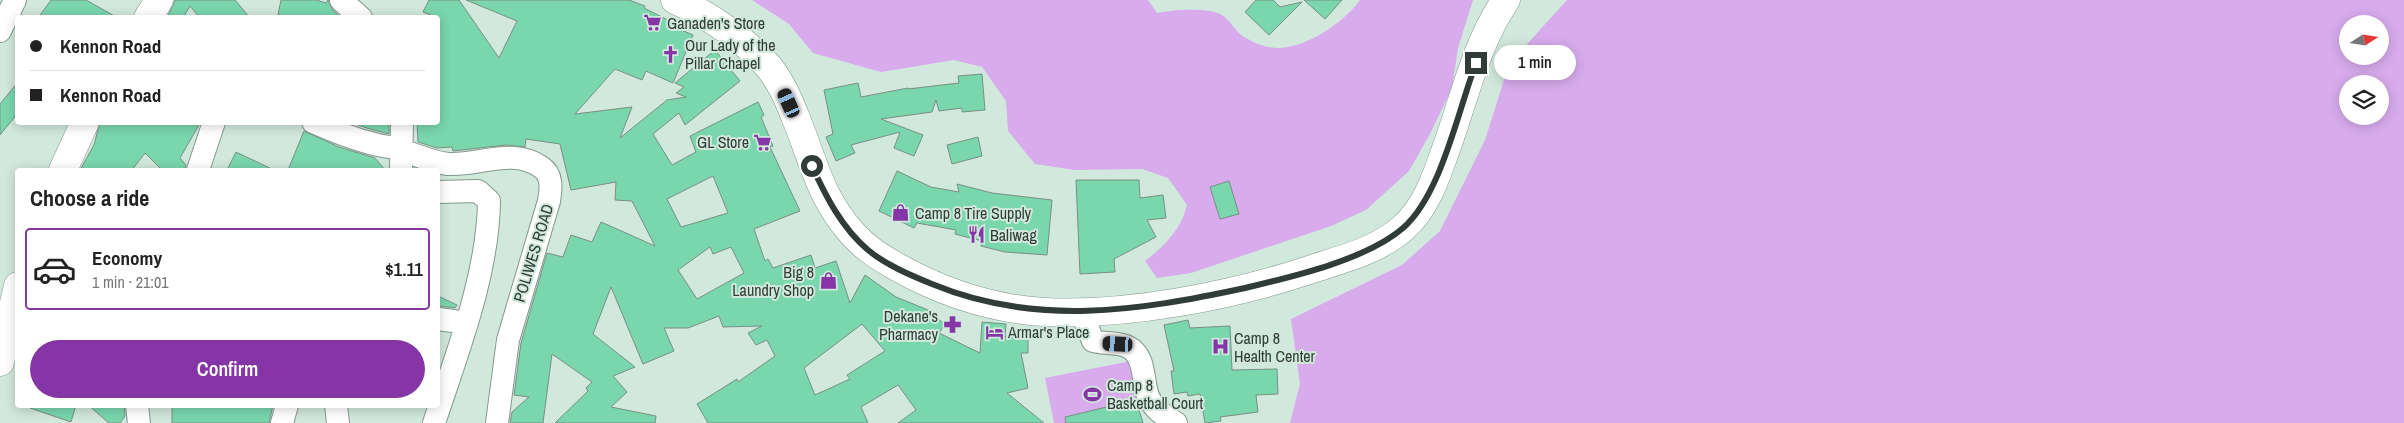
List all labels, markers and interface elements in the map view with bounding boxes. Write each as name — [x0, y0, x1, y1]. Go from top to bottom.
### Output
place label: Ganaden's Store — [667, 12, 765, 34]
supermarket icon: Ganaden's Store — [643, 13, 663, 33]
north arrow — [2339, 15, 2389, 65]
map controls — [2339, 15, 2389, 125]
text: Kennon Road — [60, 33, 161, 59]
place label: Our Lady of the Pillar Chapel — [685, 34, 775, 74]
church icon: Our Lady of the Pillar Chapel — [661, 44, 681, 64]
callout: 1 min — [1494, 46, 1576, 80]
text: 1 min — [1518, 51, 1552, 73]
route end — [1465, 52, 1487, 74]
button: layers — [2339, 75, 2389, 125]
text: Kennon Road — [60, 82, 161, 108]
car — [776, 86, 801, 120]
place label: GL Store — [697, 131, 749, 153]
supermarket icon: GL Store — [753, 132, 773, 152]
route start — [801, 155, 823, 177]
text: Choose a ride — [30, 183, 149, 213]
street label: POLIWES ROAD — [508, 201, 558, 305]
place label: Camp 8 Tire Supply — [915, 202, 1032, 224]
shop icon: Camp 8 Tire Supply — [891, 203, 911, 223]
place label: Baliwag — [990, 224, 1037, 246]
restaurant icon: Baliwag — [966, 225, 986, 245]
text: Economy — [92, 245, 162, 271]
icon: car — [32, 247, 77, 292]
text: $1.11 — [385, 256, 423, 282]
place label: Big 8 Laundry Shop — [732, 261, 814, 301]
text: 1 min · 21:01 — [92, 271, 169, 293]
shop icon: Big 8 Laundry Shop — [818, 271, 838, 291]
place label: Dekane's Pharmacy — [879, 305, 938, 345]
pharmacy icon: Dekane's Pharmacy — [942, 315, 962, 335]
place label: Armar's Place — [1007, 321, 1089, 343]
hotel icon: Armar's Place — [984, 322, 1004, 342]
place label: Camp 8 Health Center — [1234, 327, 1316, 367]
car — [1102, 336, 1133, 352]
hospital icon: Camp 8 Health Center — [1210, 337, 1230, 357]
button: Confirm — [30, 340, 425, 398]
place label: Camp 8 Basketball Court — [1107, 374, 1204, 414]
sports icon: Camp 8 Basketball Court — [1083, 384, 1103, 404]

